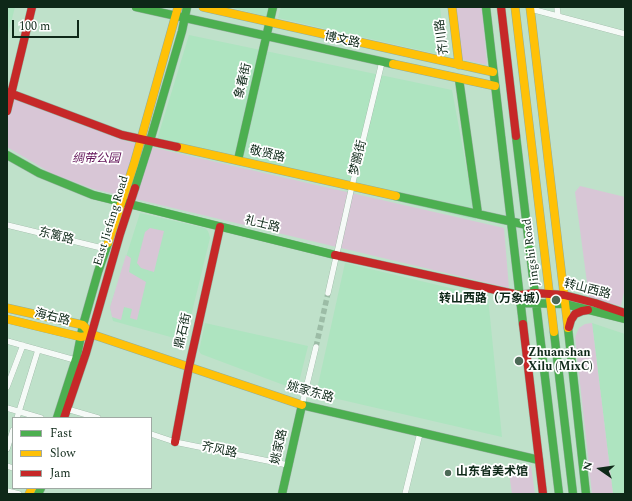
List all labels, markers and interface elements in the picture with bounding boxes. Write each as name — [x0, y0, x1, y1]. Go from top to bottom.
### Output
scale bar — [14, 12, 81, 38]
text: 100 m — [19, 17, 50, 36]
street label: 齐川路 — [434, 18, 452, 56]
street label: 博文路 — [323, 30, 361, 52]
street label: 象春街 — [233, 62, 255, 100]
street label: 梦鹏街 — [348, 139, 370, 177]
street label: 敬贤路 — [248, 144, 286, 166]
park label: 绸带公园 — [72, 153, 120, 167]
street label: East Jiefang Road — [91, 174, 133, 268]
street label: 礼士路 — [243, 214, 281, 236]
street label: Jingshi Road — [521, 218, 543, 286]
street label: 东篱路 — [37, 226, 75, 248]
street label: 转山西路 — [562, 277, 612, 303]
place label: 转山西路（万象城） — [439, 293, 547, 307]
marker: 转山西路（万象城） — [550, 294, 562, 306]
street label: 海右路 — [33, 307, 71, 329]
street label: 鼎石街 — [173, 312, 195, 350]
place label: Zhuanshan Xilu (MixC) — [528, 347, 593, 375]
marker: Zhuanshan Xilu (MixC) — [513, 355, 525, 367]
street label: 姚家东路 — [285, 379, 335, 407]
legend — [12, 417, 152, 489]
text: Fast — [50, 424, 72, 443]
street label: 姚家路 — [269, 428, 291, 466]
street label: 齐风路 — [200, 440, 238, 462]
text: Slow — [50, 444, 75, 463]
north arrow — [580, 449, 620, 489]
text: N — [579, 460, 597, 472]
text: Jam — [50, 464, 71, 483]
place label: 山东省美术馆 — [456, 466, 528, 480]
marker: 山东省美术馆 — [443, 468, 453, 478]

